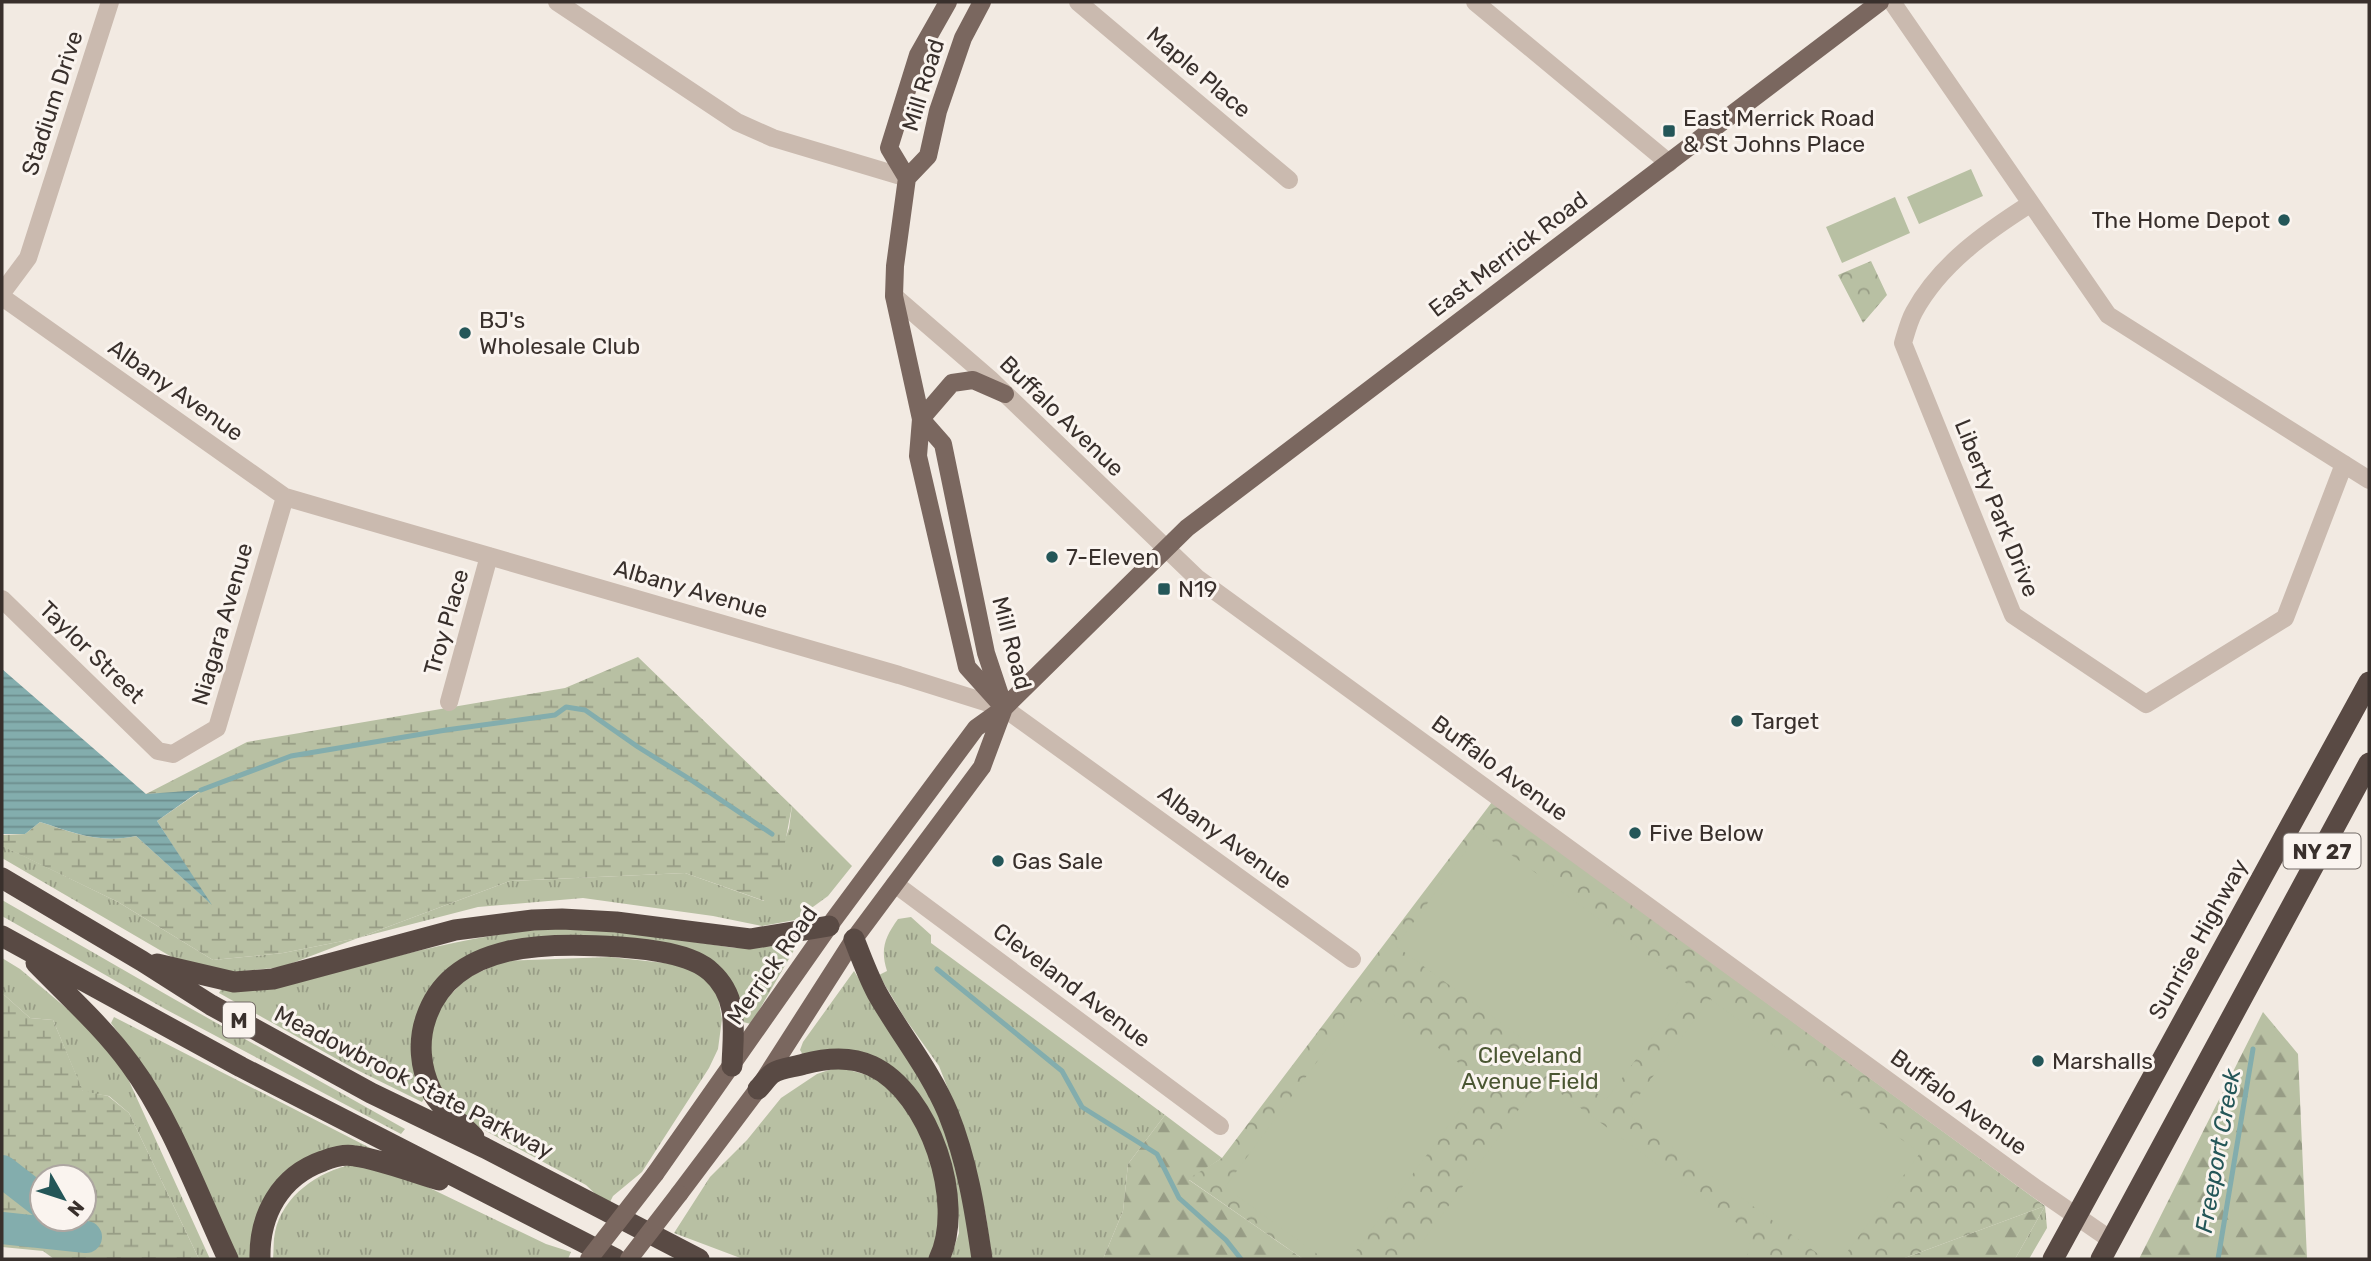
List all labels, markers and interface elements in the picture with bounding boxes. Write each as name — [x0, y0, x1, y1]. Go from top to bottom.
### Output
street label: Maple Place — [1141, 20, 1257, 124]
street label: Stadium Drive — [15, 27, 89, 179]
street label: Mill Road — [896, 35, 950, 135]
place label: East Merrick Road & St Johns Place — [1683, 104, 1875, 158]
marker: East Merrick Road & St Johns Place — [1661, 123, 1677, 139]
street label: East Merrick Road — [1423, 185, 1593, 323]
place label: The Home Depot — [2092, 206, 2270, 234]
marker: The Home Depot — [2276, 212, 2292, 228]
place label: BJ's Wholesale Club — [479, 306, 640, 360]
marker: BJ's Wholesale Club — [457, 325, 473, 341]
street label: Albany Avenue — [103, 333, 249, 447]
street label: Buffalo Avenue — [994, 350, 1130, 482]
street label: Liberty Park Drive — [1949, 415, 2045, 601]
street label: Niagara Avenue — [185, 540, 259, 708]
place label: 7-Eleven — [1066, 543, 1159, 571]
marker: 7-Eleven — [1044, 549, 1060, 565]
street label: Albany Avenue — [611, 554, 771, 624]
street label: Troy Place — [418, 566, 474, 678]
place label: N19 — [1178, 575, 1217, 603]
marker: N19 — [1156, 581, 1172, 597]
street label: Mill Road — [986, 593, 1038, 693]
street label: Taylor Street — [34, 595, 150, 709]
place label: Target — [1751, 707, 1819, 735]
street label: Buffalo Avenue — [1426, 709, 1574, 827]
marker: Target — [1729, 713, 1745, 729]
street label: Albany Avenue — [1153, 779, 1297, 895]
place label: Five Below — [1649, 819, 1764, 847]
marker: Five Below — [1627, 825, 1643, 841]
road number: NY 27 — [2284, 834, 2360, 868]
place label: Gas Sale — [1012, 847, 1103, 875]
marker: Gas Sale — [990, 853, 1006, 869]
street label: Sunrise Highway — [2142, 853, 2254, 1024]
street label: Merrick Road — [721, 900, 823, 1030]
street label: Cleveland Avenue — [988, 917, 1156, 1053]
street label: Meadowbrook State Parkway — [270, 999, 558, 1165]
road number: M — [223, 1002, 255, 1038]
park label: Cleveland Avenue Field — [1461, 1041, 1599, 1095]
street label: Buffalo Avenue — [1885, 1043, 2033, 1161]
place label: Marshalls — [2052, 1047, 2153, 1075]
marker: Marshalls — [2030, 1053, 2046, 1069]
water label: Freeport Creek — [2190, 1066, 2246, 1235]
north arrow — [28, 1163, 98, 1233]
text: N — [63, 1196, 89, 1221]

